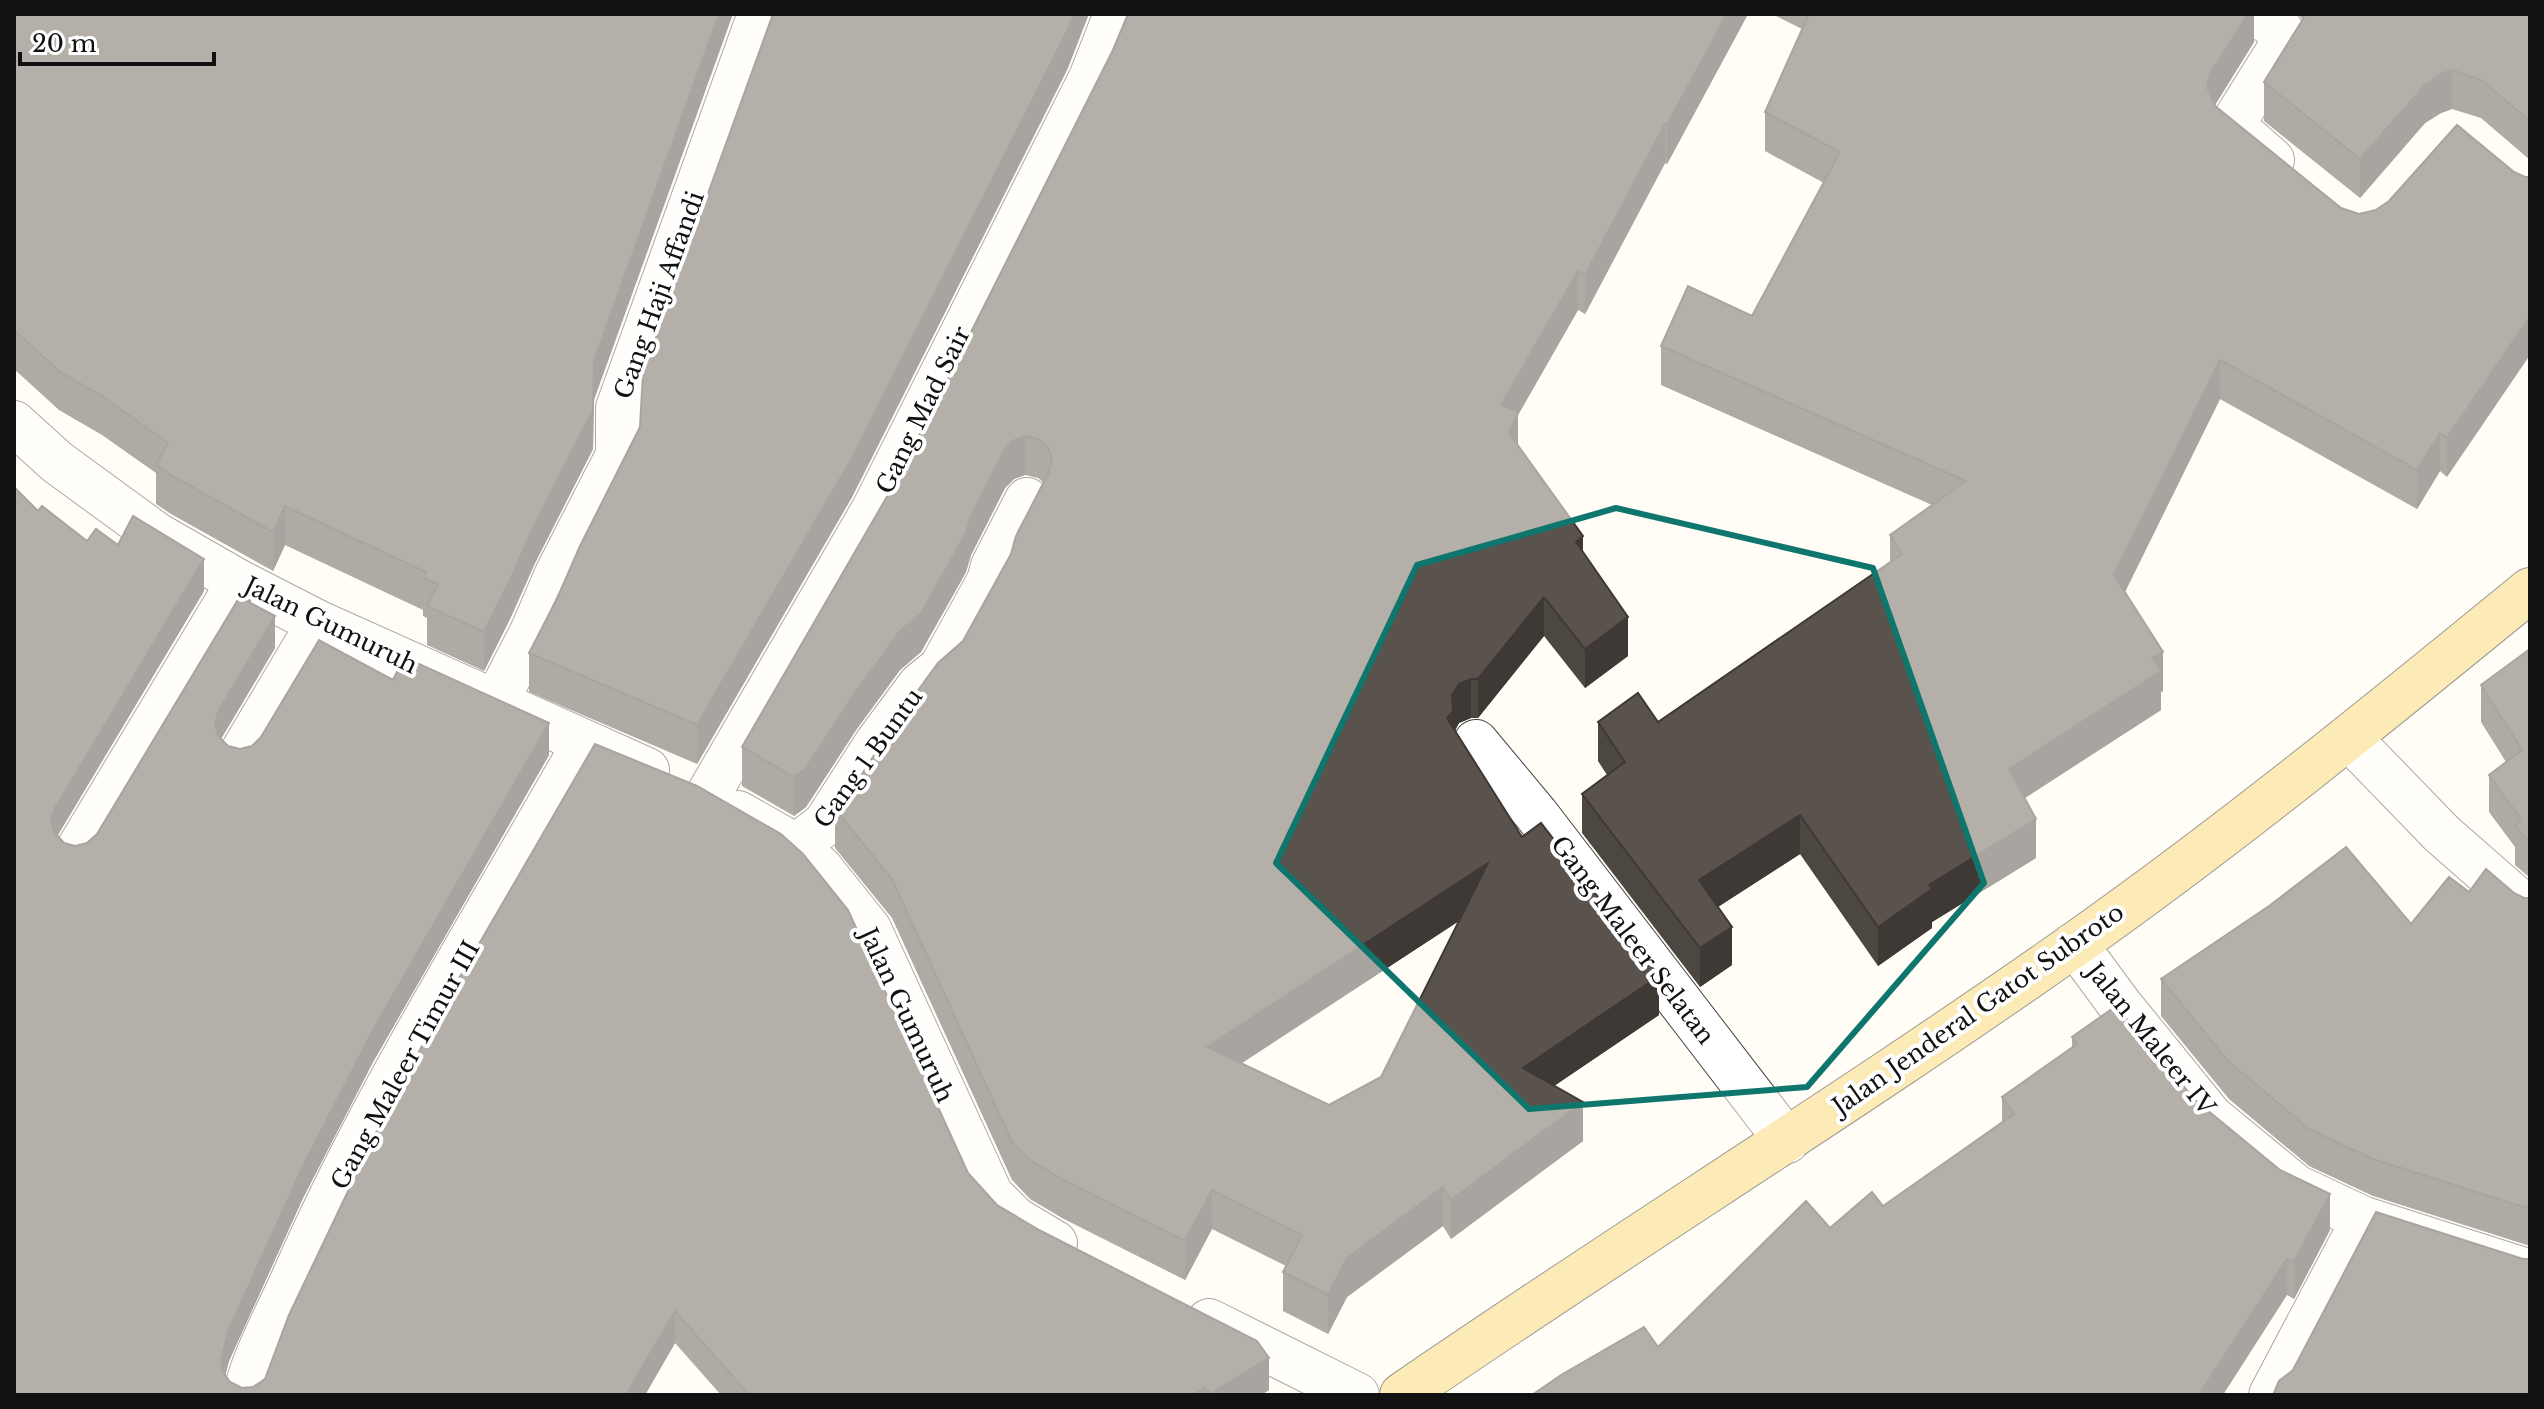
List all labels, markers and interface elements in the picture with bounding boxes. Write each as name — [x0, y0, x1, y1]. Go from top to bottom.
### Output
scale bar — [20, 16, 214, 66]
text: 20 m — [32, 29, 97, 58]
street label: Gang Haji Affandi — [608, 187, 710, 403]
street label: Gang Mad Sair — [870, 321, 976, 498]
street label: Jalan Gumuruh — [237, 569, 422, 680]
street label: Gang 1 Buntu — [808, 683, 928, 833]
street label: Gang Maleer Selatan — [1545, 830, 1721, 1050]
street label: Jalan Jenderal Gatot Subroto — [1824, 897, 2129, 1123]
street label: Jalan Gumuruh — [853, 920, 960, 1107]
street label: Gang Maleer Timur III — [325, 936, 485, 1194]
street label: Jalan Maleer IV — [2079, 955, 2222, 1122]

